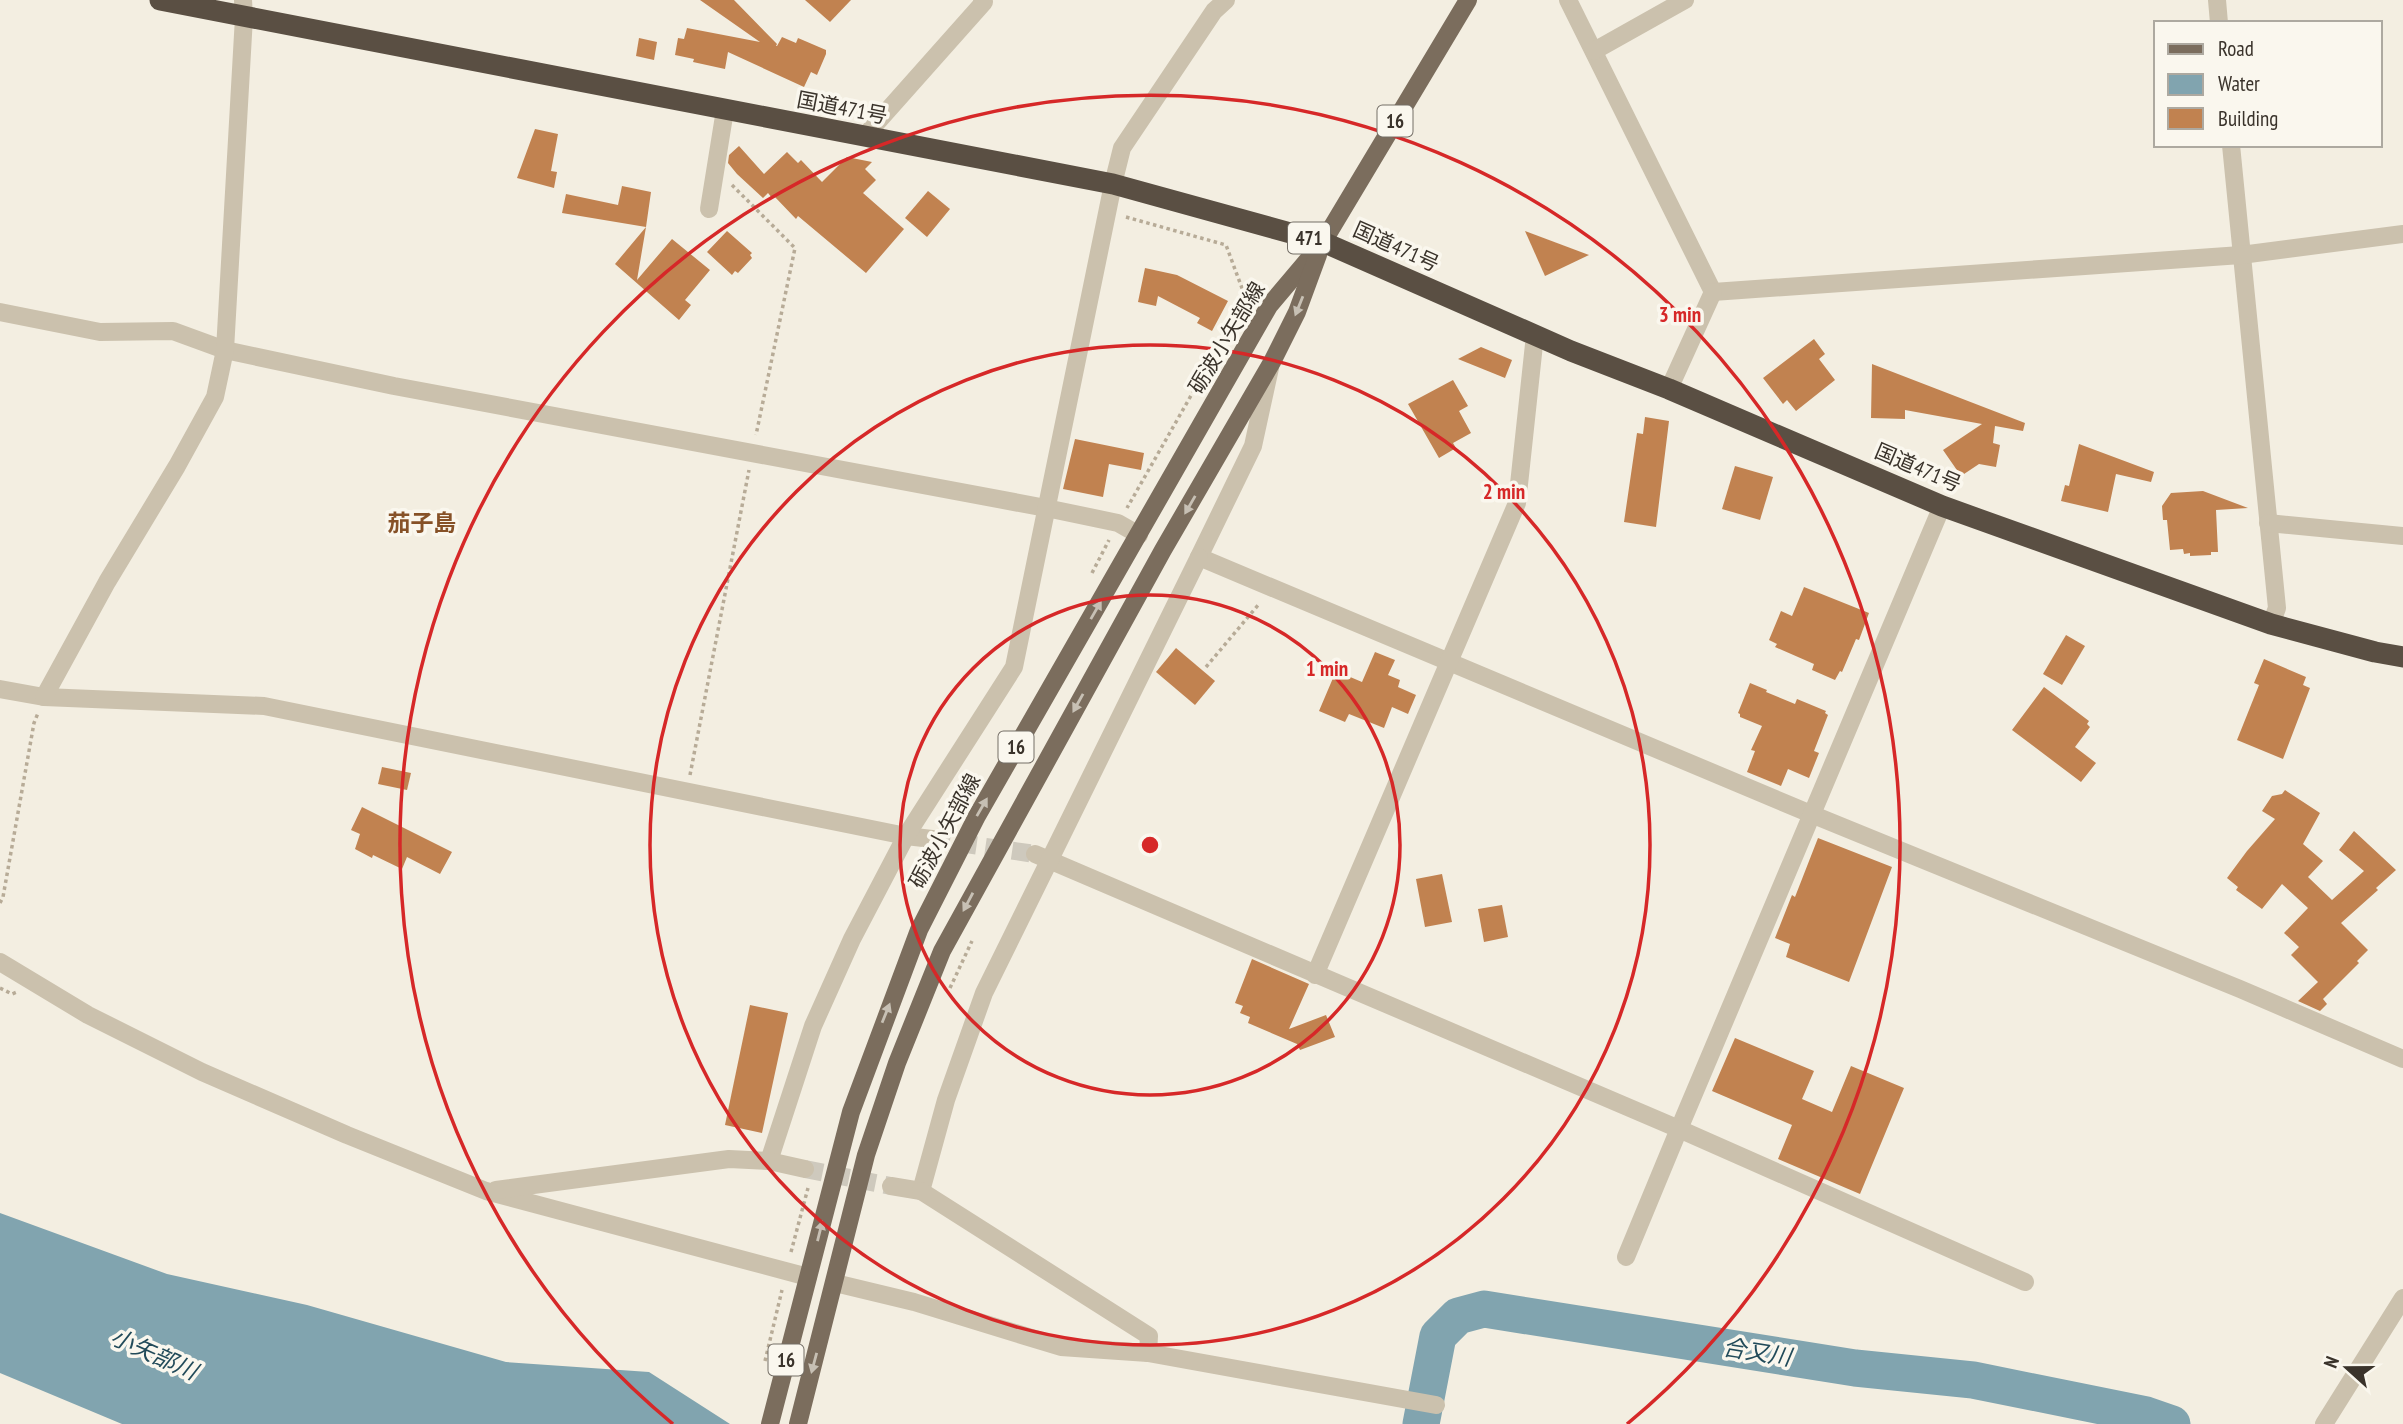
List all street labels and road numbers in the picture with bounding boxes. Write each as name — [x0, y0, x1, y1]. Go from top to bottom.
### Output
street label: 国道471号 — [795, 86, 890, 129]
road number: 16 — [1378, 105, 1412, 136]
street label: 国道471号 — [1349, 216, 1443, 277]
road number: 471 — [1288, 222, 1330, 254]
street label: 砺波小矢部線 — [1183, 277, 1271, 399]
street label: 国道471号 — [1871, 437, 1966, 498]
road number: 16 — [998, 732, 1034, 762]
street label: 砺波小矢部線 — [903, 769, 986, 893]
road number: 16 — [768, 1344, 804, 1376]

